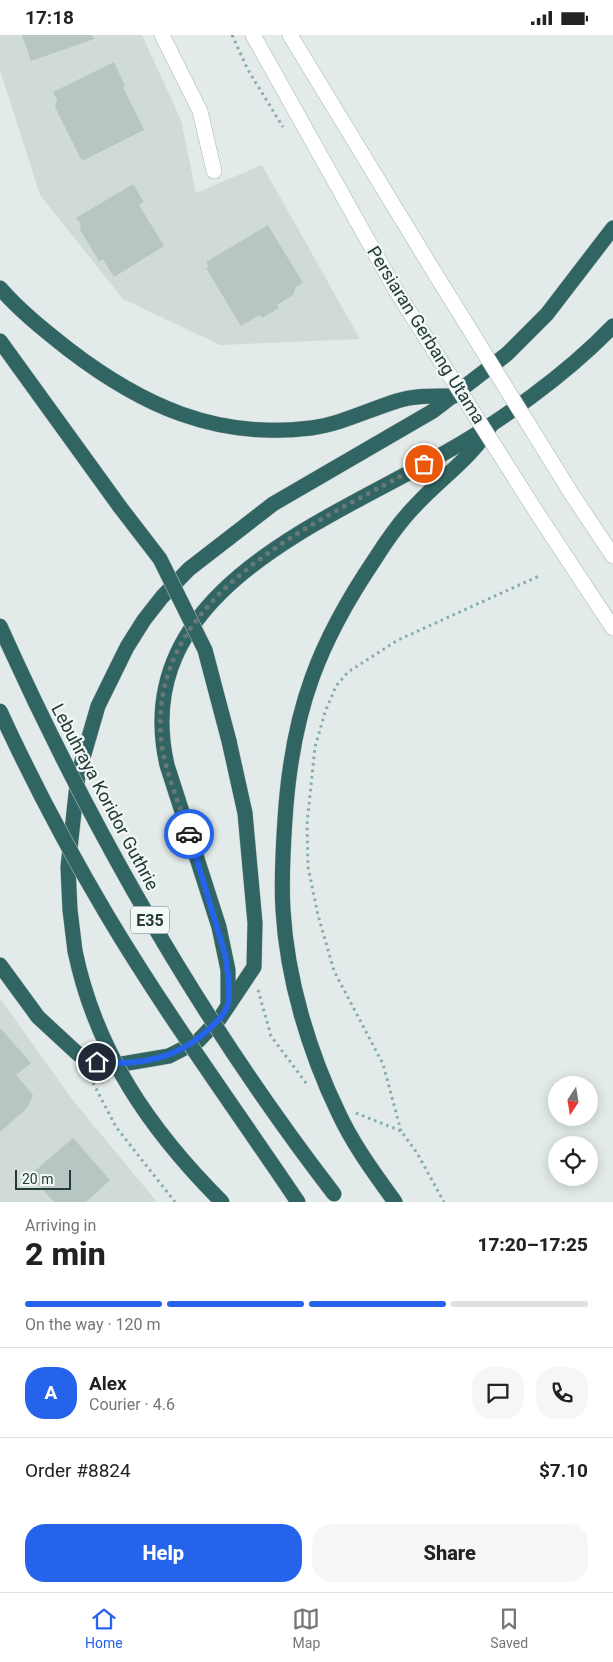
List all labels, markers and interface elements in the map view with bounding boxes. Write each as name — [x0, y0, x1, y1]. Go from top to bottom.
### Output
text: 17:18 — [25, 6, 74, 29]
street label: Persiaran Gerbang Utama — [363, 242, 490, 427]
pin — [403, 443, 445, 485]
icon: bag — [410, 450, 438, 478]
street label: Lebuhraya Koridor Guthrie — [47, 700, 164, 894]
courier — [164, 809, 214, 859]
icon: car — [175, 820, 203, 848]
road number: E35 — [131, 907, 169, 933]
pin — [76, 1041, 118, 1083]
icon: home — [83, 1048, 111, 1076]
north arrow — [548, 1076, 598, 1126]
map controls — [548, 1076, 598, 1186]
button: locate — [548, 1136, 598, 1186]
scale bar — [15, 1167, 71, 1190]
text: 20 m — [22, 1171, 54, 1187]
text: Arriving in — [25, 1216, 96, 1235]
text: 17:20–17:25 — [477, 1233, 588, 1256]
text: 2 min — [25, 1235, 106, 1273]
text: On the way · 120 m — [25, 1315, 161, 1334]
button: chat — [472, 1367, 524, 1419]
button: phone — [536, 1367, 588, 1419]
text: Alex — [89, 1372, 127, 1395]
text: A — [45, 1381, 57, 1404]
text: Courier · 4.6 — [89, 1395, 175, 1414]
text: Order #8824 — [25, 1459, 131, 1482]
text: $7.10 — [539, 1459, 588, 1482]
button: Help — [25, 1524, 302, 1582]
button: Share — [312, 1524, 588, 1582]
tab: Home — [85, 1605, 123, 1651]
tab: Map — [292, 1605, 320, 1651]
tab: Saved — [490, 1605, 528, 1651]

